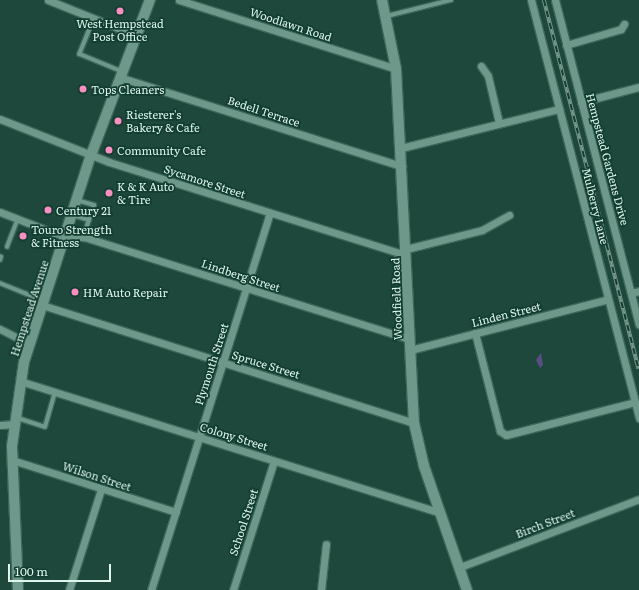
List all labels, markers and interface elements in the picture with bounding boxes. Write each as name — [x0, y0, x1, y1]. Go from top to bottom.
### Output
street label: Woodlawn Road — [248, 5, 334, 43]
marker: West Hempstead Post Office — [115, 6, 125, 16]
place label: West Hempstead Post Office — [76, 17, 164, 43]
place label: Tops Cleaners — [91, 82, 164, 96]
marker: Tops Cleaners — [78, 84, 88, 94]
street label: Hempstead Gardens Drive — [584, 91, 632, 227]
street label: Bedell Terrace — [226, 93, 302, 129]
place label: Riesterer's Bakery & Cafe — [126, 108, 200, 134]
marker: Riesterer's Bakery & Cafe — [113, 116, 123, 126]
place label: Community Cafe — [117, 143, 206, 157]
marker: Community Cafe — [104, 145, 114, 155]
street label: Sycamore Street — [162, 162, 248, 200]
street label: Mulberry Lane — [580, 167, 612, 245]
place label: K & K Auto & Tire — [117, 180, 174, 206]
marker: K & K Auto & Tire — [104, 188, 114, 198]
place label: Century 21 — [56, 203, 111, 217]
marker: Century 21 — [43, 205, 53, 215]
place label: Touro Strength & Fitness — [31, 223, 112, 249]
marker: Touro Strength & Fitness — [18, 231, 28, 241]
street label: Lindberg Street — [200, 256, 282, 294]
street label: Hempstead Avenue — [7, 258, 51, 358]
street label: Woodfield Road — [388, 258, 404, 340]
place label: HM Auto Repair — [83, 285, 168, 299]
marker: HM Auto Repair — [70, 287, 80, 297]
street label: Linden Street — [470, 299, 542, 329]
street label: Plymouth Street — [192, 321, 230, 407]
street label: Spruce Street — [230, 347, 302, 381]
street label: Colony Street — [198, 419, 270, 453]
street label: Wilson Street — [61, 459, 133, 493]
street label: School Street — [226, 487, 260, 557]
street label: Birch Street — [514, 506, 576, 540]
scale bar — [10, 556, 113, 582]
text: 100 m — [15, 562, 48, 580]

